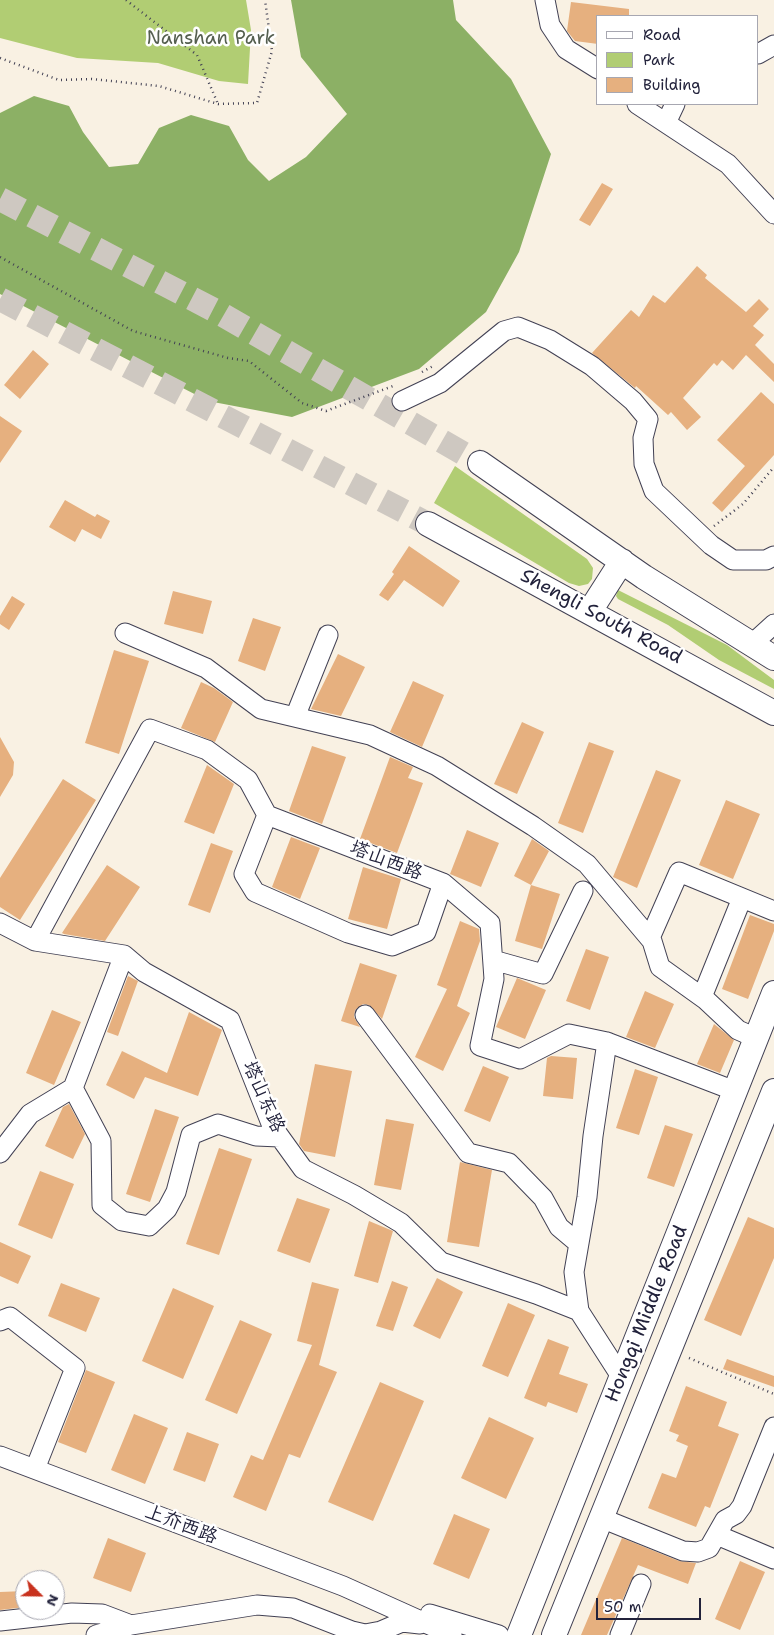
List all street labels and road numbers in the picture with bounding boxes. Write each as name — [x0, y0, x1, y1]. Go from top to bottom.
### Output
street label: Shengli South Road — [516, 565, 686, 669]
street label: 塔山西路 — [346, 837, 426, 885]
street label: 塔山东路 — [237, 1058, 289, 1136]
street label: Hongqi Middle Road — [601, 1222, 693, 1406]
street label: 上夼西路 — [141, 1501, 221, 1549]

